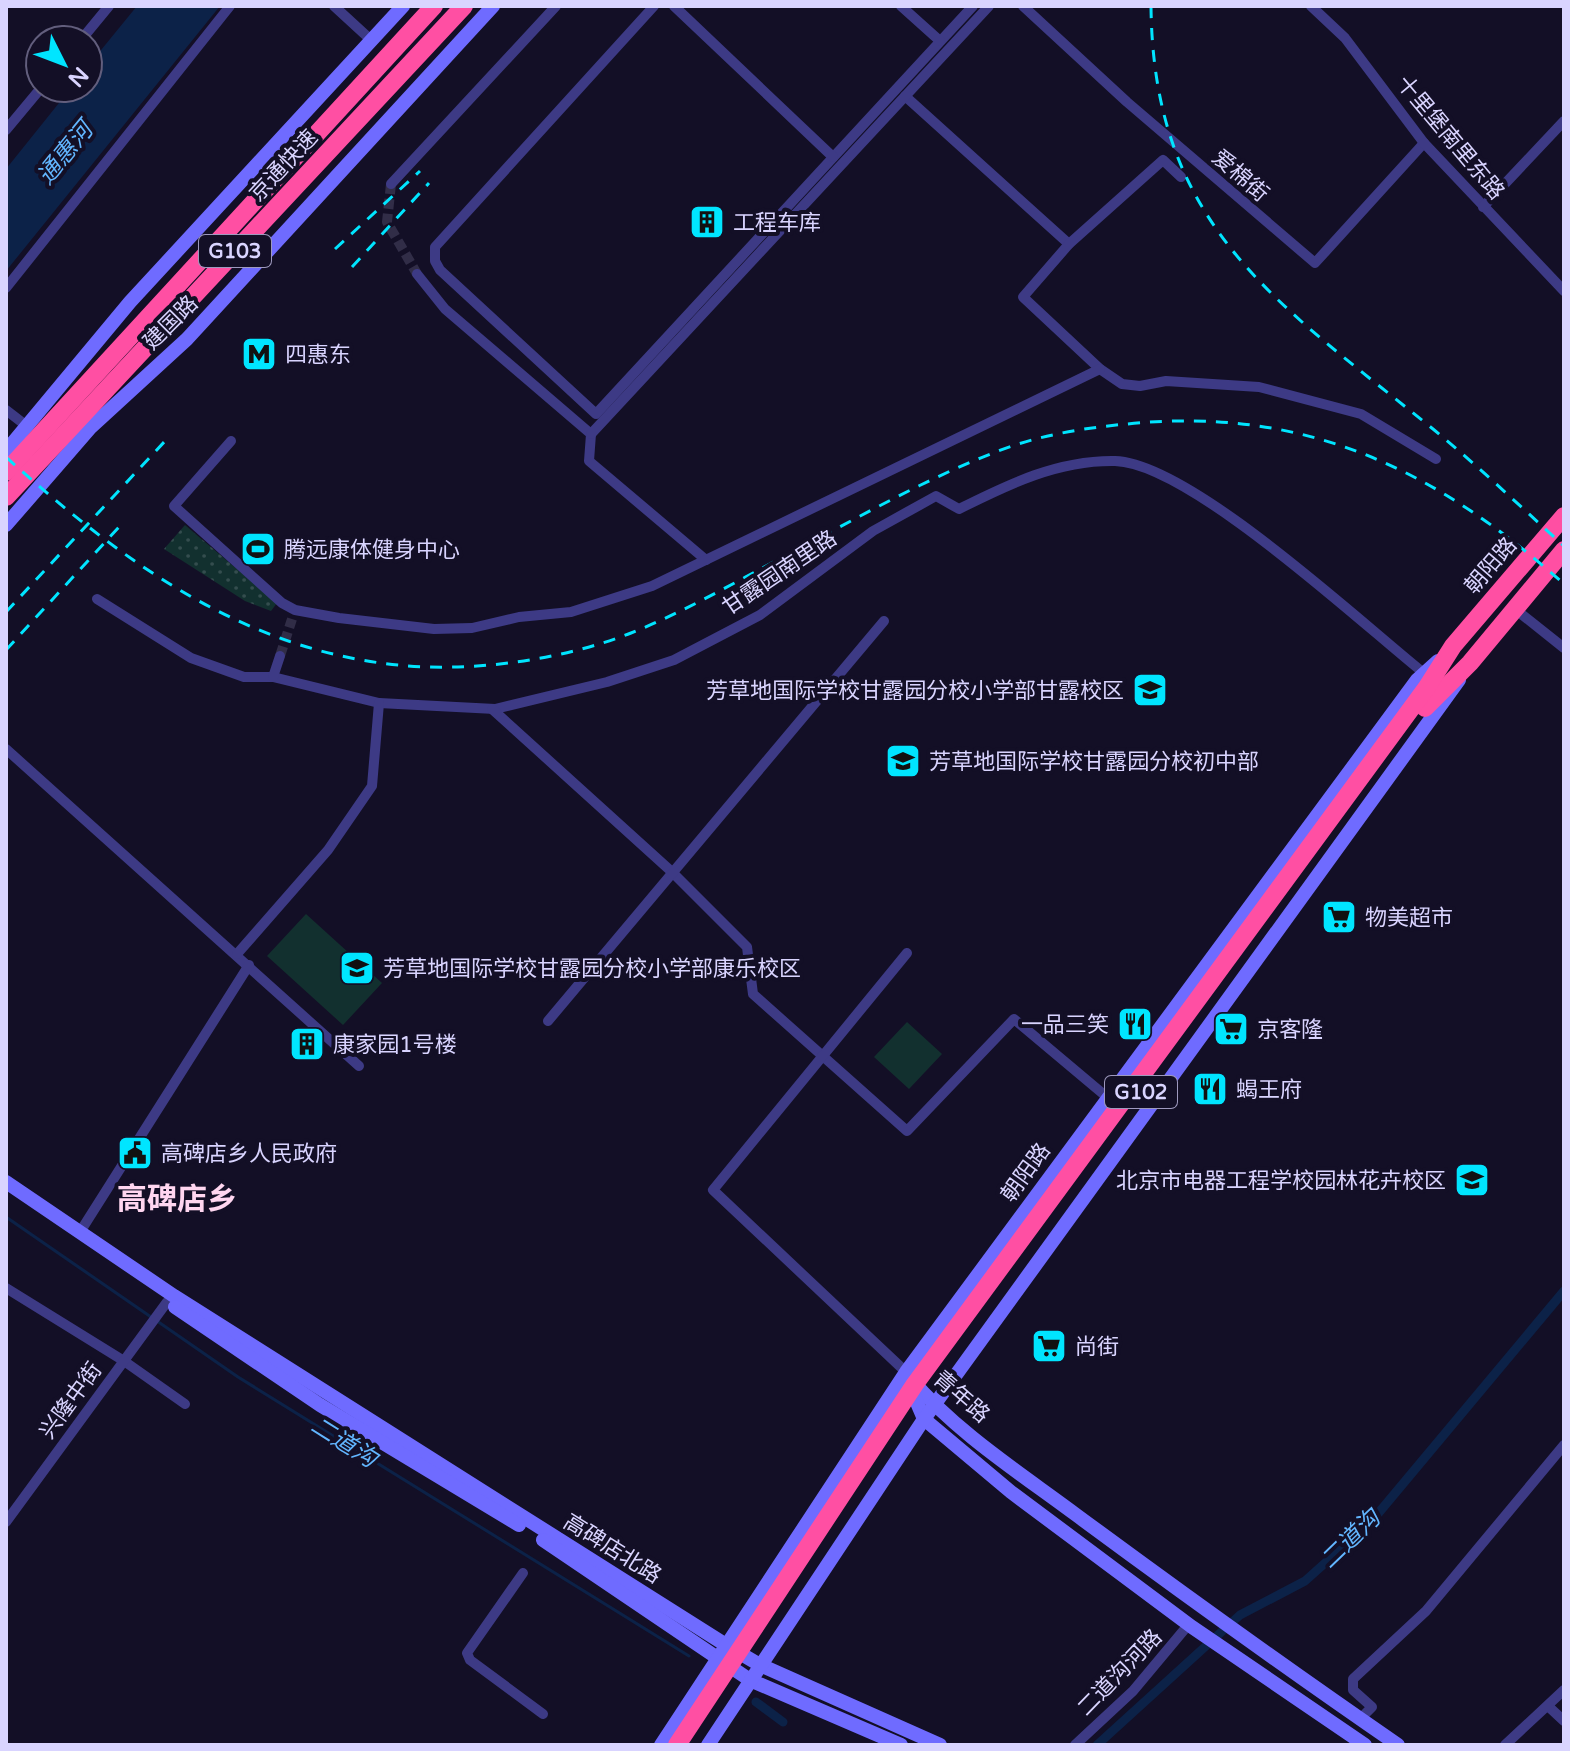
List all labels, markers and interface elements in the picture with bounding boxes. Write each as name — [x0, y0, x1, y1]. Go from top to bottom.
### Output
north arrow — [24, 24, 104, 104]
text: N — [63, 61, 94, 92]
street label: 十里堡南里东路 — [1391, 70, 1510, 205]
water label: 通惠河 — [31, 113, 102, 190]
street label: 京通快速 — [244, 125, 323, 207]
street label: 爱棉街 — [1207, 144, 1274, 207]
building icon: 工程车库 — [688, 203, 726, 241]
place label: 工程车库 — [733, 210, 821, 236]
road number: G103 — [199, 235, 271, 267]
street label: 建国路 — [138, 290, 203, 355]
metro station icon: 四惠东 — [240, 335, 278, 373]
place label: 四惠东 — [285, 342, 351, 368]
street label: 甘露园南里路 — [718, 525, 842, 621]
sports icon: 腾远康体健身中心 — [239, 530, 277, 568]
street label: 朝阳路 — [1459, 532, 1522, 599]
place label: 腾远康体健身中心 — [284, 537, 460, 563]
school or university icon: 芳草地国际学校甘露园分校小学部甘露校区 — [1131, 671, 1169, 709]
place label: 芳草地国际学校甘露园分校小学部甘露校区 — [706, 678, 1124, 704]
school or university icon: 芳草地国际学校甘露园分校初中部 — [884, 742, 922, 780]
place label: 芳草地国际学校甘露园分校初中部 — [929, 749, 1259, 775]
supermarket icon: 物美超市 — [1320, 898, 1358, 936]
place label: 物美超市 — [1365, 905, 1453, 931]
school or university icon: 芳草地国际学校甘露园分校小学部康乐校区 — [338, 949, 376, 987]
place label: 芳草地国际学校甘露园分校小学部康乐校区 — [383, 956, 801, 982]
restaurant icon: 一品三笑 — [1116, 1005, 1154, 1043]
supermarket icon: 京客隆 — [1212, 1010, 1250, 1048]
place label: 一品三笑 — [1021, 1012, 1109, 1038]
place label: 京客隆 — [1257, 1017, 1323, 1043]
building icon: 康家园1号楼 — [288, 1025, 326, 1063]
place label: 康家园1号楼 — [333, 1032, 457, 1058]
restaurant icon: 蝎王府 — [1191, 1070, 1229, 1108]
road number: G102 — [1105, 1076, 1177, 1108]
place label: 蝎王府 — [1236, 1077, 1302, 1103]
public building icon: 高碑店乡人民政府 — [116, 1134, 154, 1172]
street label: 朝阳路 — [996, 1138, 1056, 1207]
place label: 高碑店乡人民政府 — [161, 1141, 337, 1167]
school or university icon: 北京市电器工程学校园林花卉校区 — [1453, 1161, 1491, 1199]
place label: 北京市电器工程学校园林花卉校区 — [1116, 1168, 1446, 1194]
district label: 高碑店乡 — [117, 1181, 237, 1218]
supermarket icon: 尚街 — [1030, 1327, 1068, 1365]
place label: 尚街 — [1075, 1334, 1119, 1360]
street label: 兴隆中街 — [34, 1357, 107, 1444]
street label: 青年路 — [928, 1365, 995, 1428]
water label: 二道沟 — [306, 1411, 384, 1475]
water label: 二道沟 — [1314, 1502, 1388, 1575]
street label: 高碑店北路 — [559, 1509, 666, 1589]
street label: 二道沟河路 — [1072, 1624, 1167, 1721]

